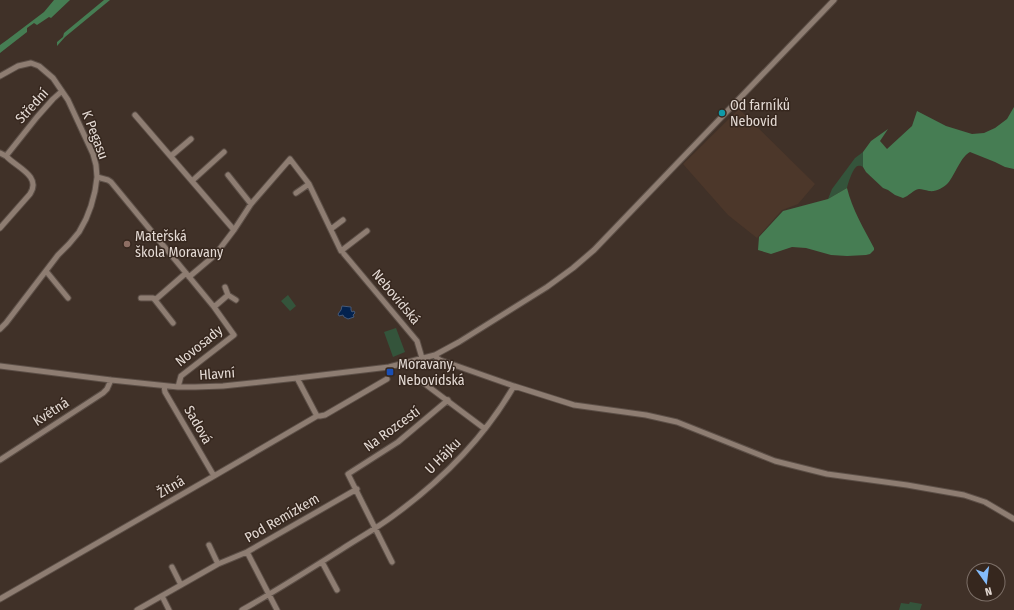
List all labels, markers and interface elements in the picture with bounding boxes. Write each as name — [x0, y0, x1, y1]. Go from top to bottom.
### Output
street label: Střední — [12, 85, 52, 127]
place label: Od farníků Nebovid — [730, 97, 790, 130]
street label: K Pegasu — [78, 108, 112, 162]
marker: Od farníků Nebovid — [717, 108, 727, 118]
place label: Mateřská škola Moravany — [135, 228, 224, 261]
marker: Mateřská škola Moravany — [122, 239, 132, 249]
street label: Nebovidská — [368, 266, 424, 328]
street label: Novosady — [172, 321, 227, 370]
place label: Moravany, Nebovidská — [398, 356, 465, 389]
street label: Hlavní — [198, 364, 236, 384]
marker: Moravany, Nebovidská — [385, 367, 395, 377]
street label: Květná — [30, 394, 72, 430]
street label: Sadová — [180, 403, 216, 447]
street label: Na Rozcestí — [361, 403, 424, 455]
street label: U Hájku — [421, 434, 465, 478]
street label: Žitná — [154, 471, 188, 502]
street label: Pod Remízkem — [242, 490, 322, 546]
north arrow — [966, 562, 1006, 602]
text: N — [984, 584, 993, 598]

